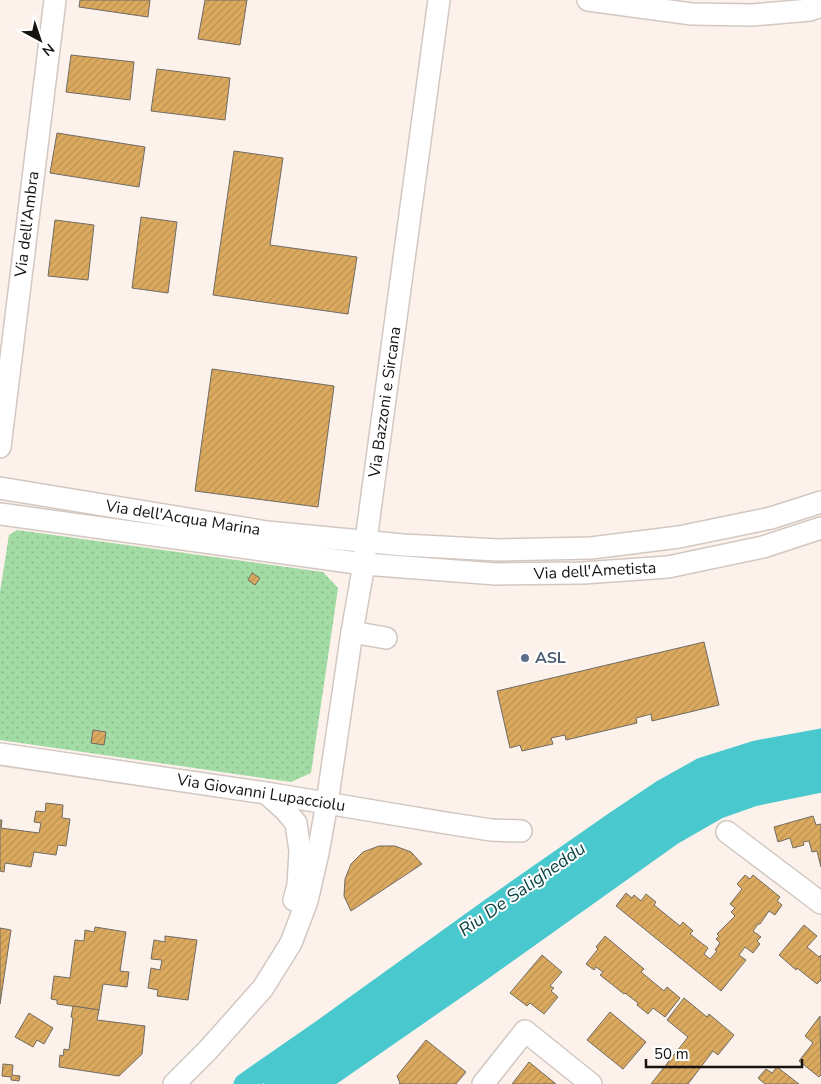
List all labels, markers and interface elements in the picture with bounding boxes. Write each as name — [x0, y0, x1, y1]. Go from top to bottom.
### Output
north arrow — [15, 15, 65, 65]
text: N — [38, 39, 58, 60]
street label: Via dell'Ambra — [9, 170, 44, 279]
street label: Via Bazzoni e Sircana — [363, 325, 406, 480]
street label: Via dell'Acqua Marina — [103, 495, 262, 541]
street label: Via dell'Ametista — [532, 557, 657, 585]
place label: ASL — [535, 647, 566, 669]
marker: ASL — [519, 652, 531, 664]
street label: Via Giovanni Lupacciolu — [174, 769, 347, 817]
water label: Riu De Saligheddu — [454, 836, 590, 942]
scale bar — [646, 1036, 802, 1068]
text: 50 m — [654, 1044, 689, 1064]

